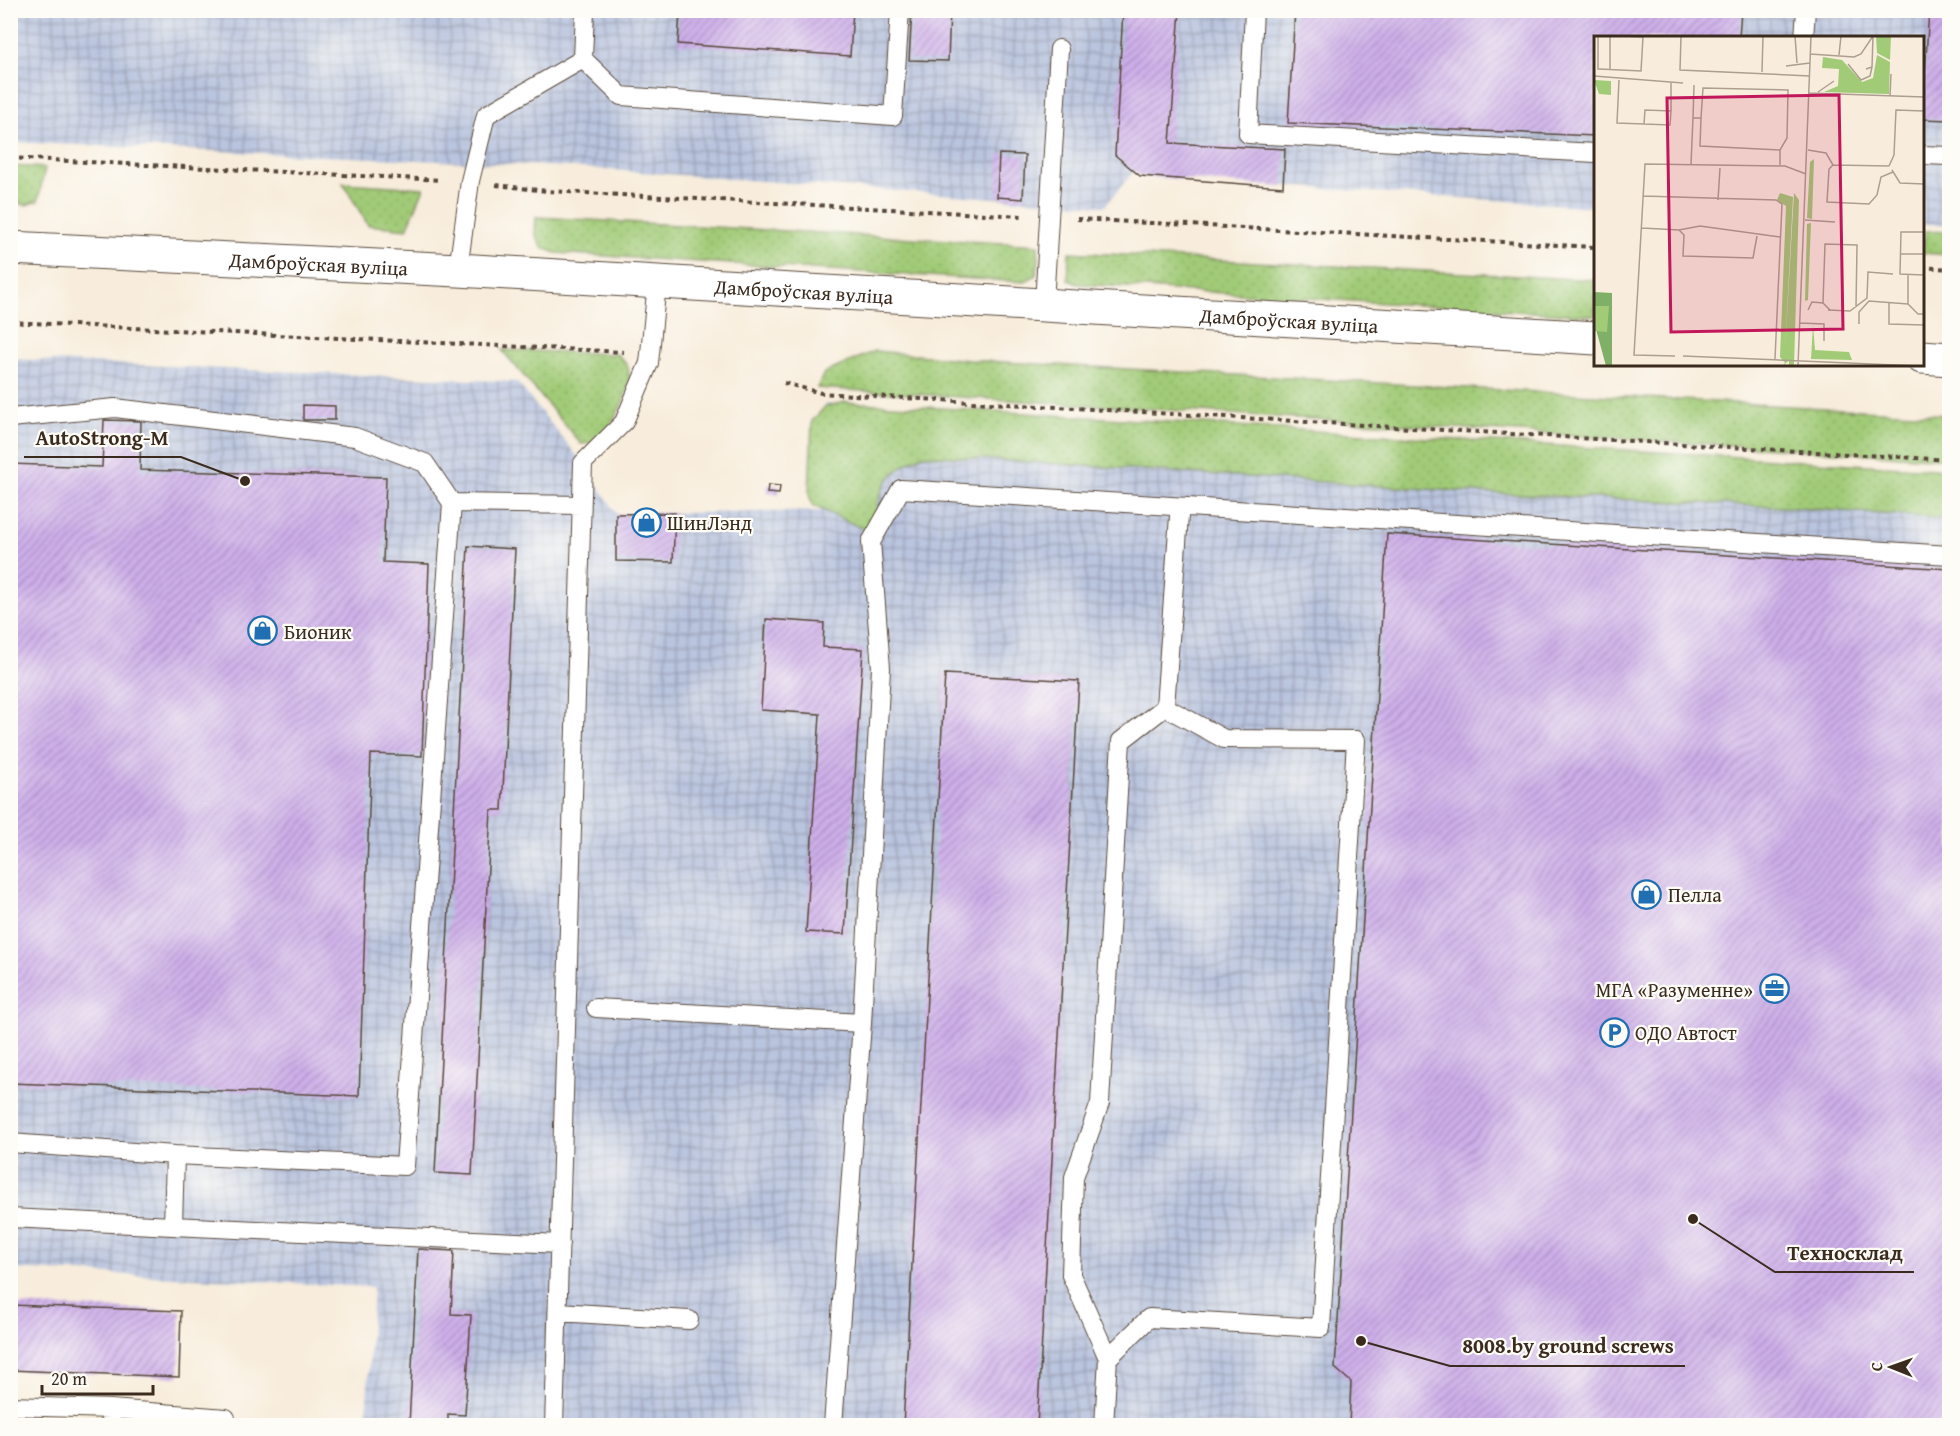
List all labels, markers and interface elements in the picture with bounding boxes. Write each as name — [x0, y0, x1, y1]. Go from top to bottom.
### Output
inset map — [1594, 36, 1924, 366]
street label: Дамброўская вуліца — [228, 244, 409, 282]
street label: Дамброўская вуліца — [713, 271, 895, 311]
street label: Дамброўская вуліца — [1198, 300, 1380, 339]
callout: AutoStrong-M — [24, 418, 181, 457]
text: AutoStrong-M — [35, 422, 169, 453]
shop icon: ШинЛэнд — [630, 506, 662, 538]
place label: ШинЛэнд — [667, 508, 752, 537]
shop icon: Бионик — [247, 615, 279, 647]
place label: Бионик — [284, 617, 352, 646]
shop icon: Пелла — [1631, 878, 1663, 910]
place label: Пелла — [1668, 880, 1722, 909]
office icon: МГА «Разуменне» — [1758, 973, 1790, 1005]
place label: МГА «Разуменне» — [1596, 975, 1753, 1004]
parking icon: ОДО Автост — [1598, 1016, 1630, 1048]
place label: ОДО Автост — [1635, 1018, 1737, 1047]
callout: Техносклад — [1775, 1233, 1914, 1272]
text: Техносклад — [1787, 1237, 1903, 1268]
callout: 8008.by ground screws — [1450, 1327, 1685, 1366]
text: 8008.by ground screws — [1462, 1330, 1674, 1361]
north arrow — [1861, 1337, 1921, 1397]
scale bar — [42, 1358, 153, 1396]
text: С — [1864, 1362, 1888, 1371]
text: 20 m — [51, 1365, 87, 1392]

